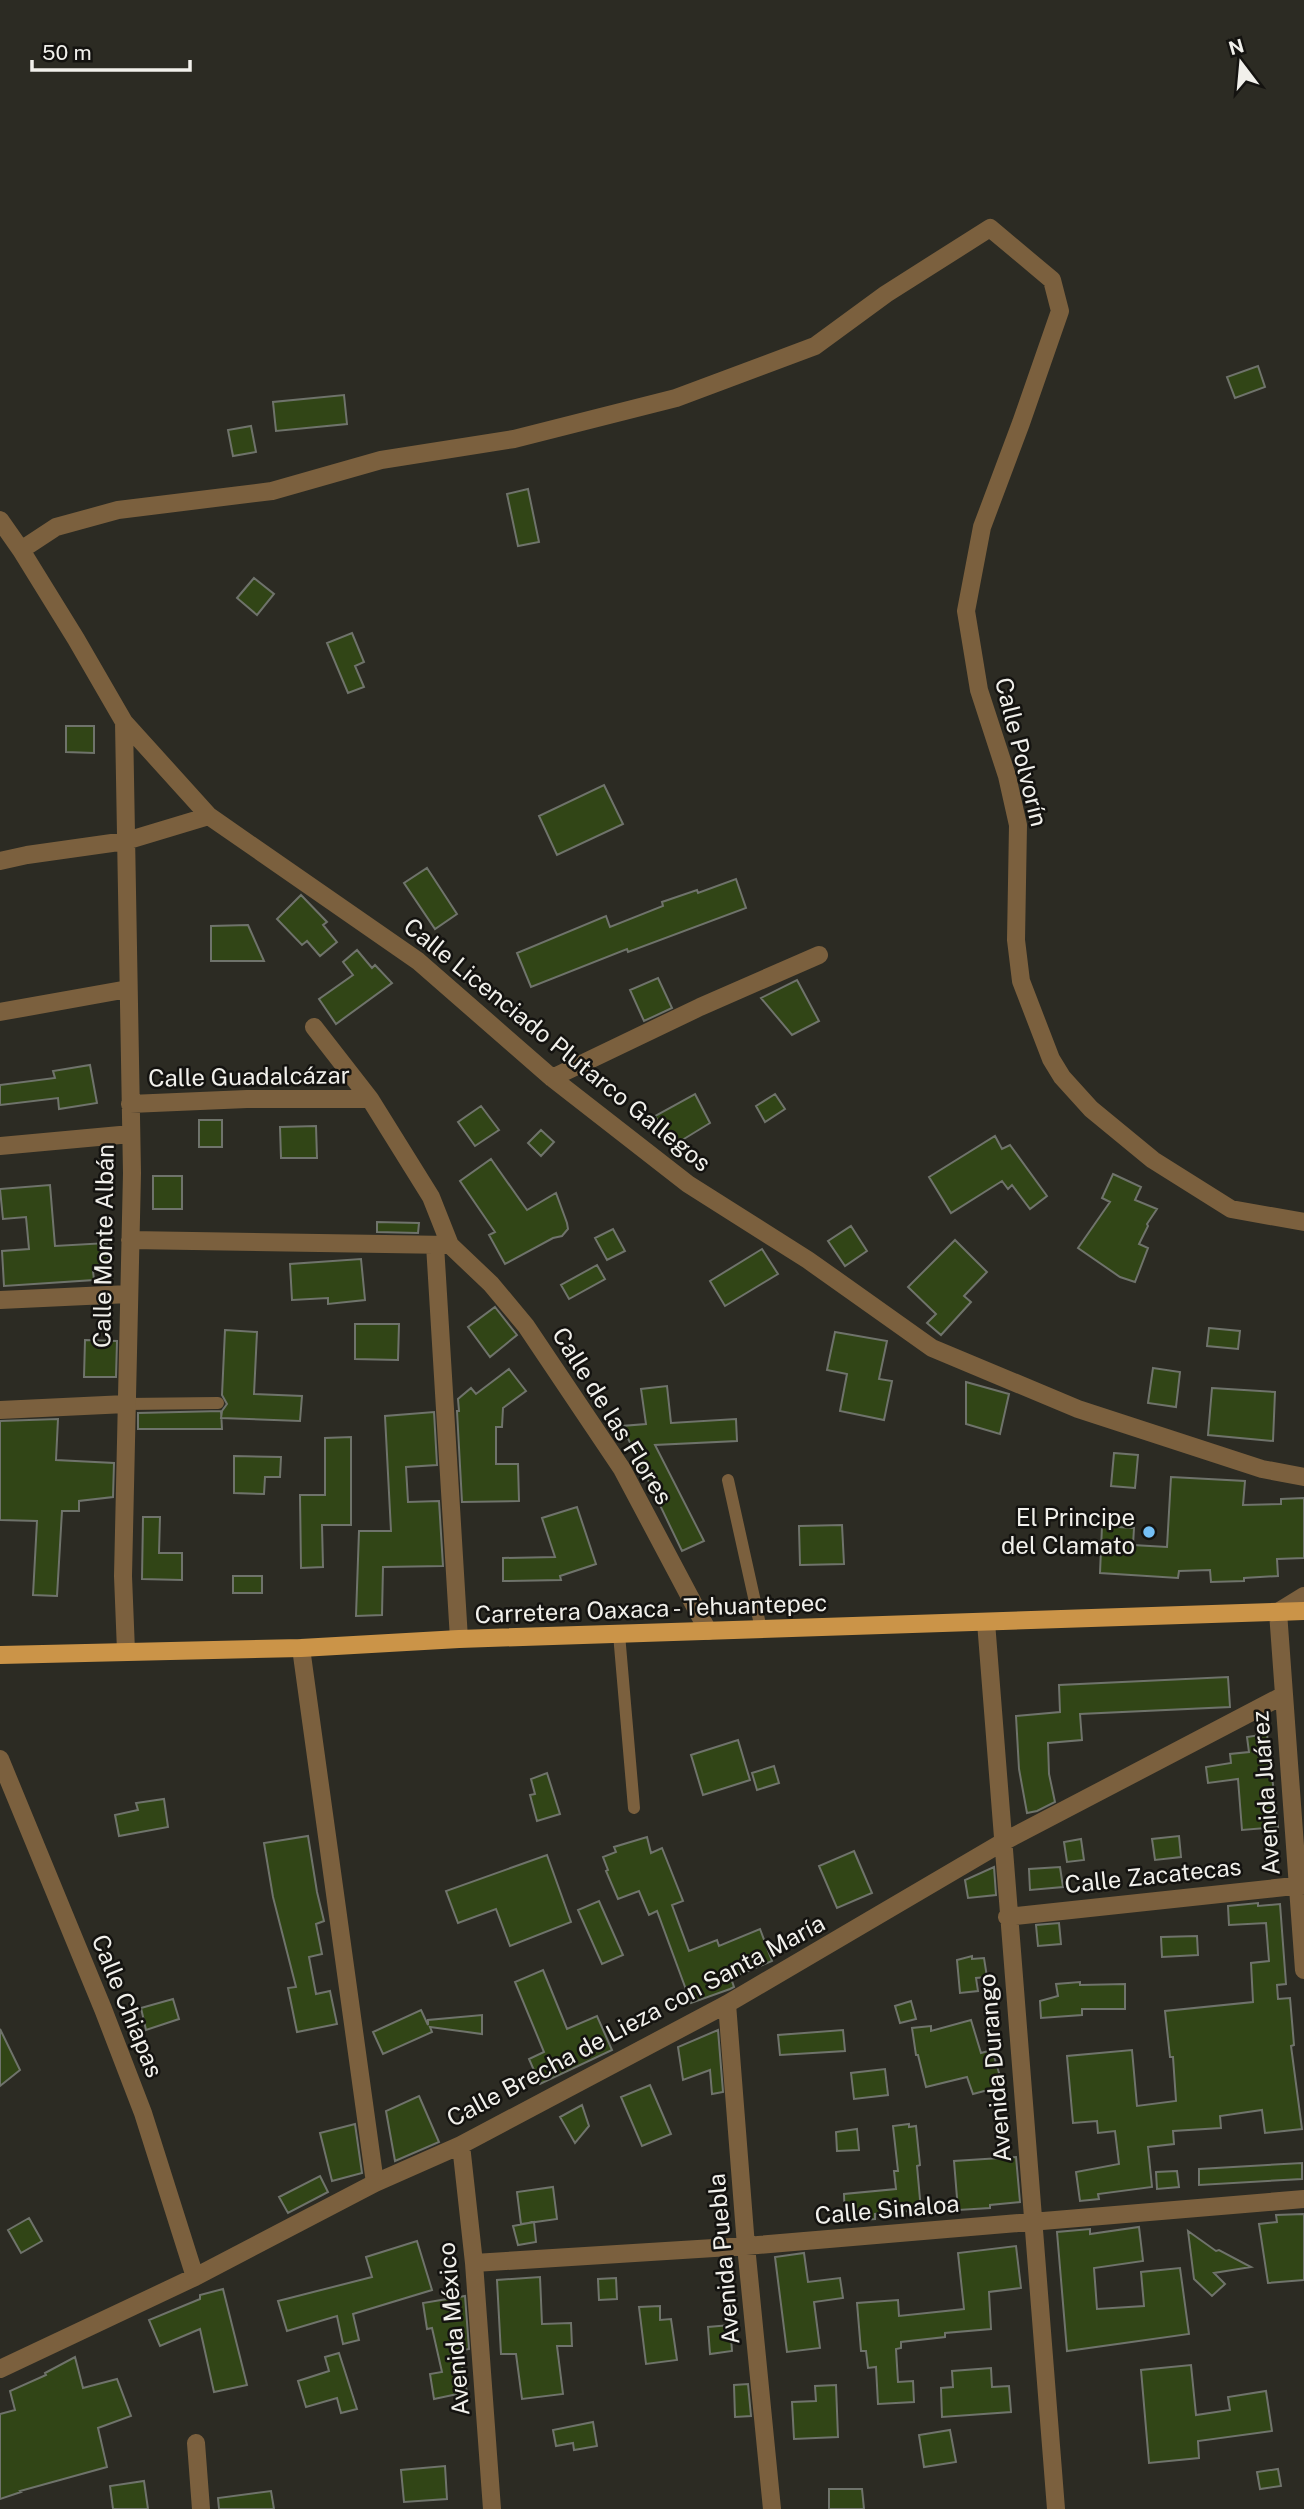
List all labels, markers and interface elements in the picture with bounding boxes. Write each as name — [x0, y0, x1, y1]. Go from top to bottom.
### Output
scale bar — [32, 28, 189, 72]
north arrow — [1206, 28, 1276, 98]
text: N — [1226, 34, 1246, 59]
text: 50 m — [42, 40, 92, 65]
street label: Calle Polvorín — [990, 674, 1054, 829]
street label: Calle Licenciado Plutarco Gallegos — [399, 912, 717, 1177]
street label: Calle Guadalcázar — [148, 1060, 350, 1092]
street label: Calle Monte Albán — [87, 1144, 119, 1348]
street label: Calle de las Flores — [547, 1322, 679, 1509]
place label: El Principe del Clamato — [1001, 1503, 1135, 1559]
marker: El Principe del Clamato — [1141, 1524, 1157, 1540]
street label: Carretera Oaxaca - Tehuantepec — [474, 1588, 828, 1628]
street label: Avenida Juárez — [1245, 1710, 1285, 1876]
street label: Calle Zacatecas — [1063, 1852, 1243, 1898]
street label: Calle Brecha de Lieza con Santa María — [442, 1908, 829, 2132]
street label: Calle Chiapas — [87, 1930, 169, 2081]
street label: Avenida Durango — [972, 1973, 1016, 2164]
street label: Avenida Puebla — [702, 2172, 744, 2346]
street label: Calle Sinaloa — [813, 2189, 960, 2229]
street label: Avenida México — [431, 2241, 475, 2417]

